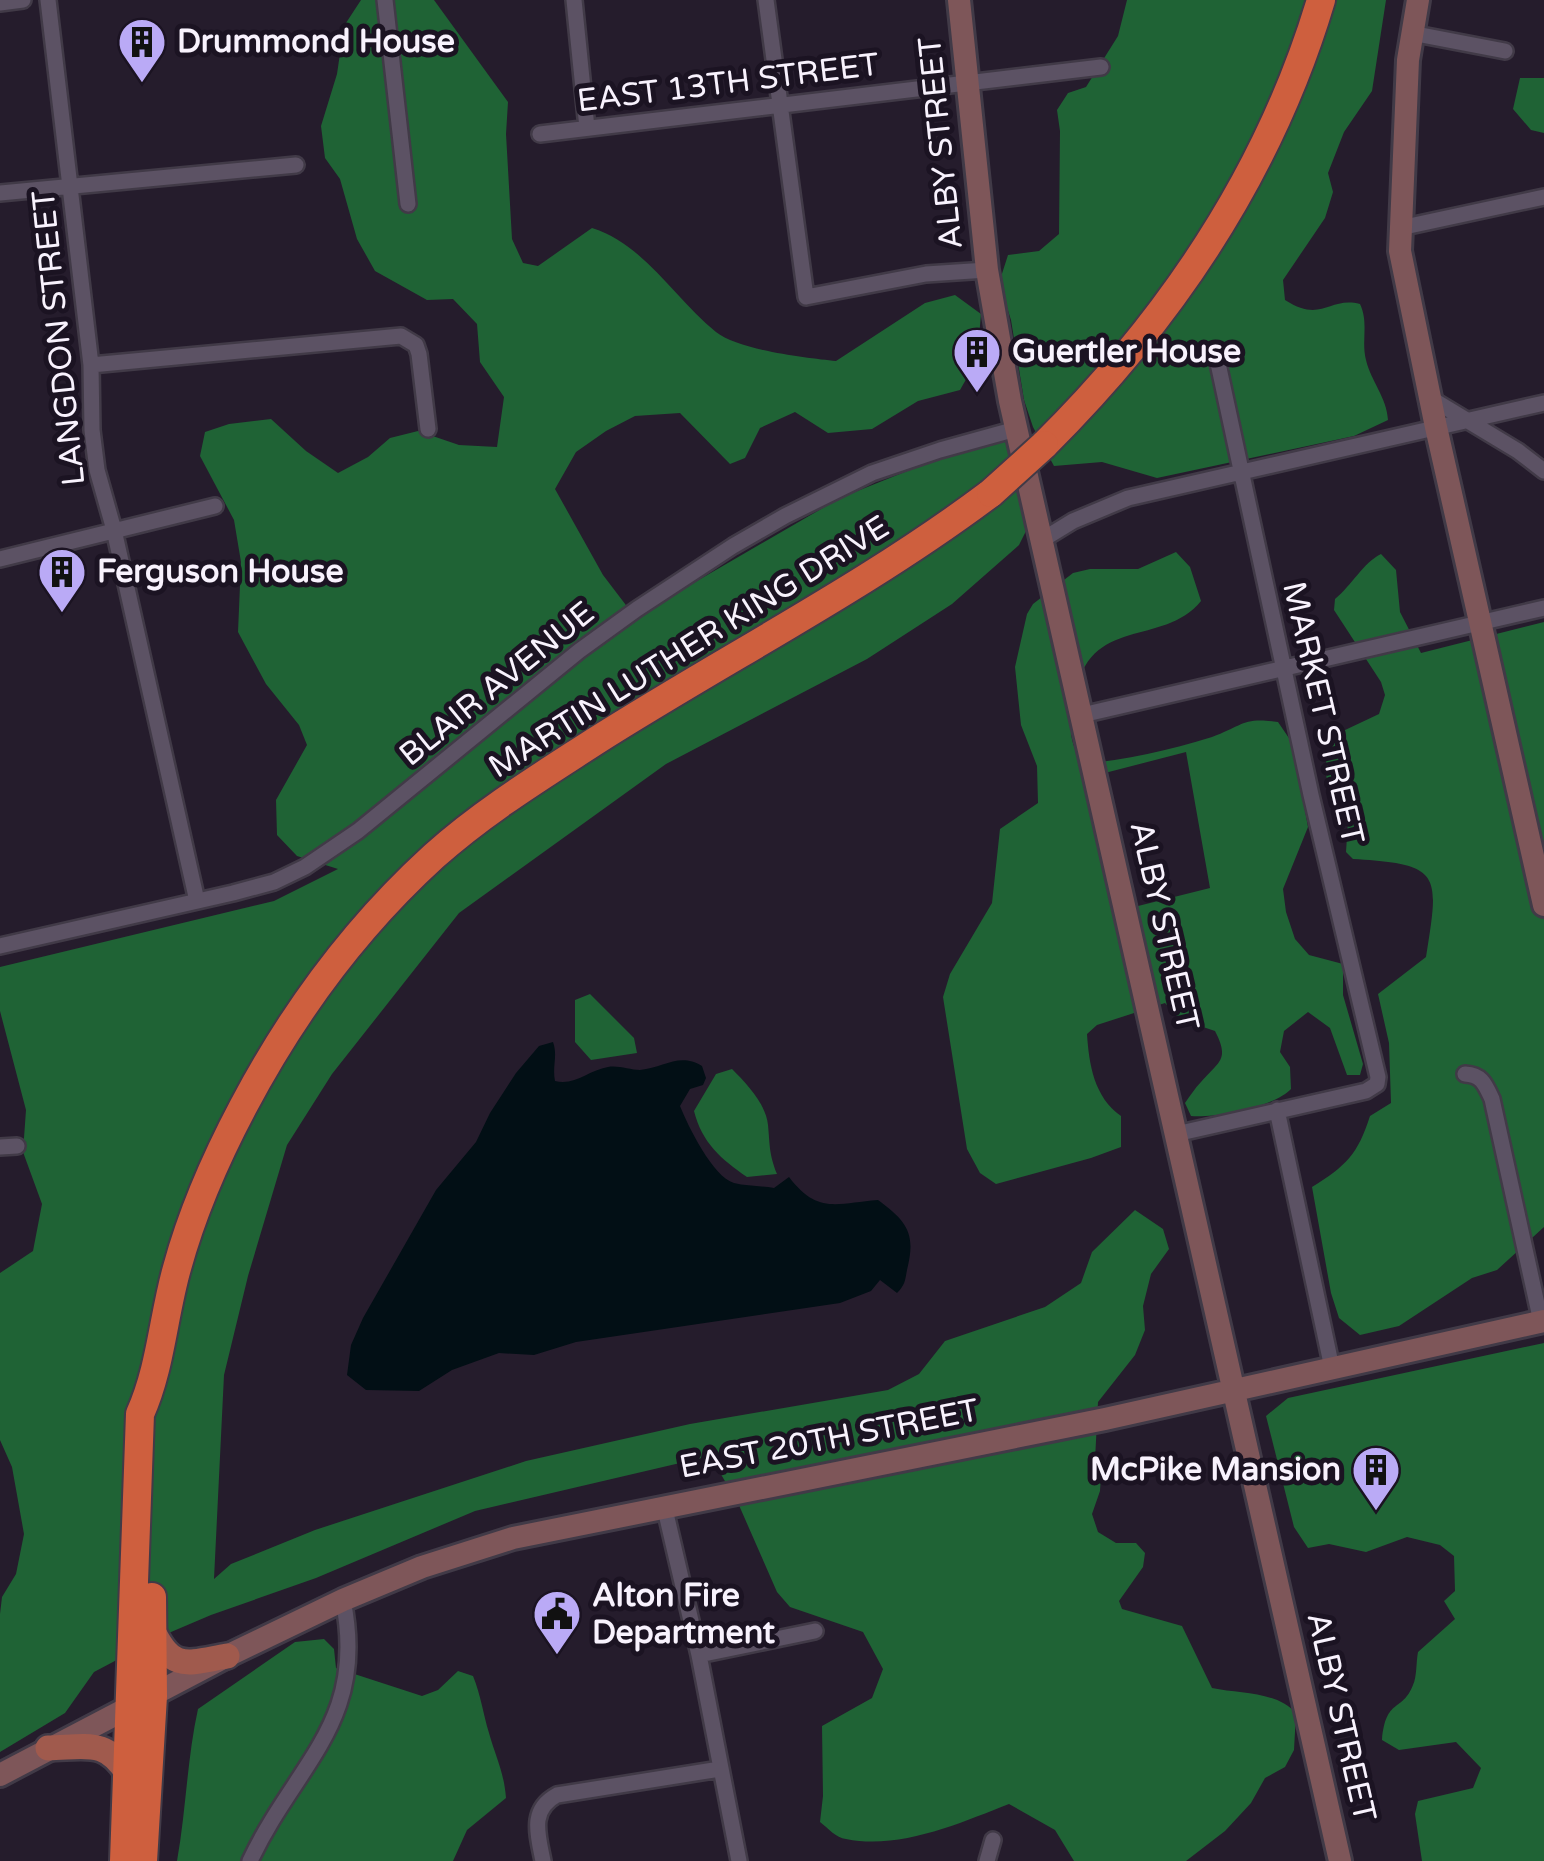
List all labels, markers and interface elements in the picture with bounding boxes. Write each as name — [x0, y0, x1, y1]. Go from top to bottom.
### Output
building icon: Drummond House — [116, 16, 168, 84]
place label: Drummond House — [177, 23, 455, 61]
street label: ALBY STREET — [911, 34, 971, 251]
street label: EAST 13TH STREET — [575, 46, 882, 120]
street label: LANGDON STREET — [25, 188, 93, 488]
building icon: Guertler House — [951, 326, 1003, 394]
place label: Guertler House — [1012, 333, 1241, 371]
street label: MARTIN LUTHER KING DRIVE — [482, 508, 896, 786]
building icon: Ferguson House — [36, 546, 88, 614]
place label: Ferguson House — [97, 553, 344, 591]
street label: MARKET STREET — [1274, 578, 1372, 849]
street label: BLAIR AVENUE — [392, 594, 602, 774]
street label: ALBY STREET — [1121, 818, 1207, 1035]
street label: EAST 20TH STREET — [676, 1391, 982, 1487]
building icon: McPike Mansion — [1350, 1444, 1402, 1512]
place label: McPike Mansion — [1090, 1451, 1341, 1489]
place label: Alton Fire Department — [592, 1577, 776, 1652]
public building icon: Alton Fire Department — [531, 1588, 583, 1656]
street label: ALBY STREET — [1298, 1609, 1384, 1826]

